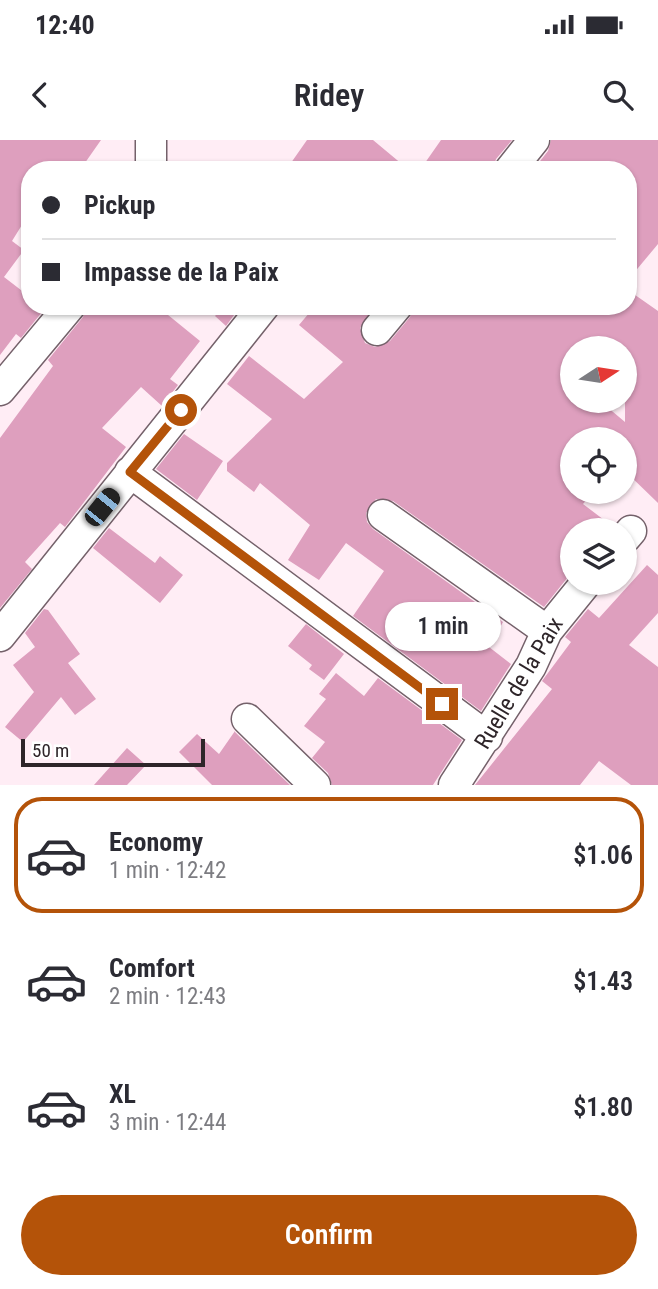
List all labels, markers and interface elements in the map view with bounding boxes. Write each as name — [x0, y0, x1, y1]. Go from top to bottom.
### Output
text: 12:40 — [35, 10, 95, 40]
icon: back — [21, 76, 59, 114]
text: Ridey — [294, 76, 364, 114]
icon: search — [599, 76, 637, 114]
text: Pickup — [84, 190, 155, 220]
text: Impasse de la Paix — [84, 257, 279, 287]
north arrow — [560, 336, 637, 413]
map controls — [560, 336, 637, 595]
route start — [165, 394, 197, 426]
button: locate — [560, 427, 637, 504]
car — [81, 484, 124, 530]
button: layers — [560, 518, 637, 595]
callout: 1 min — [384, 602, 500, 652]
street label: Ruelle de la Paix — [469, 612, 569, 754]
text: 1 min — [418, 613, 468, 640]
route end — [426, 688, 458, 720]
scale bar — [21, 736, 205, 768]
text: 50 m — [32, 739, 69, 762]
icon: car — [25, 824, 88, 887]
text: Economy — [109, 827, 203, 857]
text: $1.06 — [573, 840, 633, 870]
text: 1 min · 12:42 — [109, 857, 226, 884]
icon: car — [25, 950, 88, 1013]
text: Comfort — [109, 953, 195, 983]
text: $1.43 — [573, 966, 633, 996]
text: 2 min · 12:43 — [109, 983, 226, 1010]
icon: car — [25, 1076, 88, 1139]
text: XL — [109, 1079, 136, 1109]
text: $1.80 — [573, 1092, 633, 1122]
text: 3 min · 12:44 — [109, 1109, 226, 1136]
button: Confirm — [21, 1195, 637, 1275]

